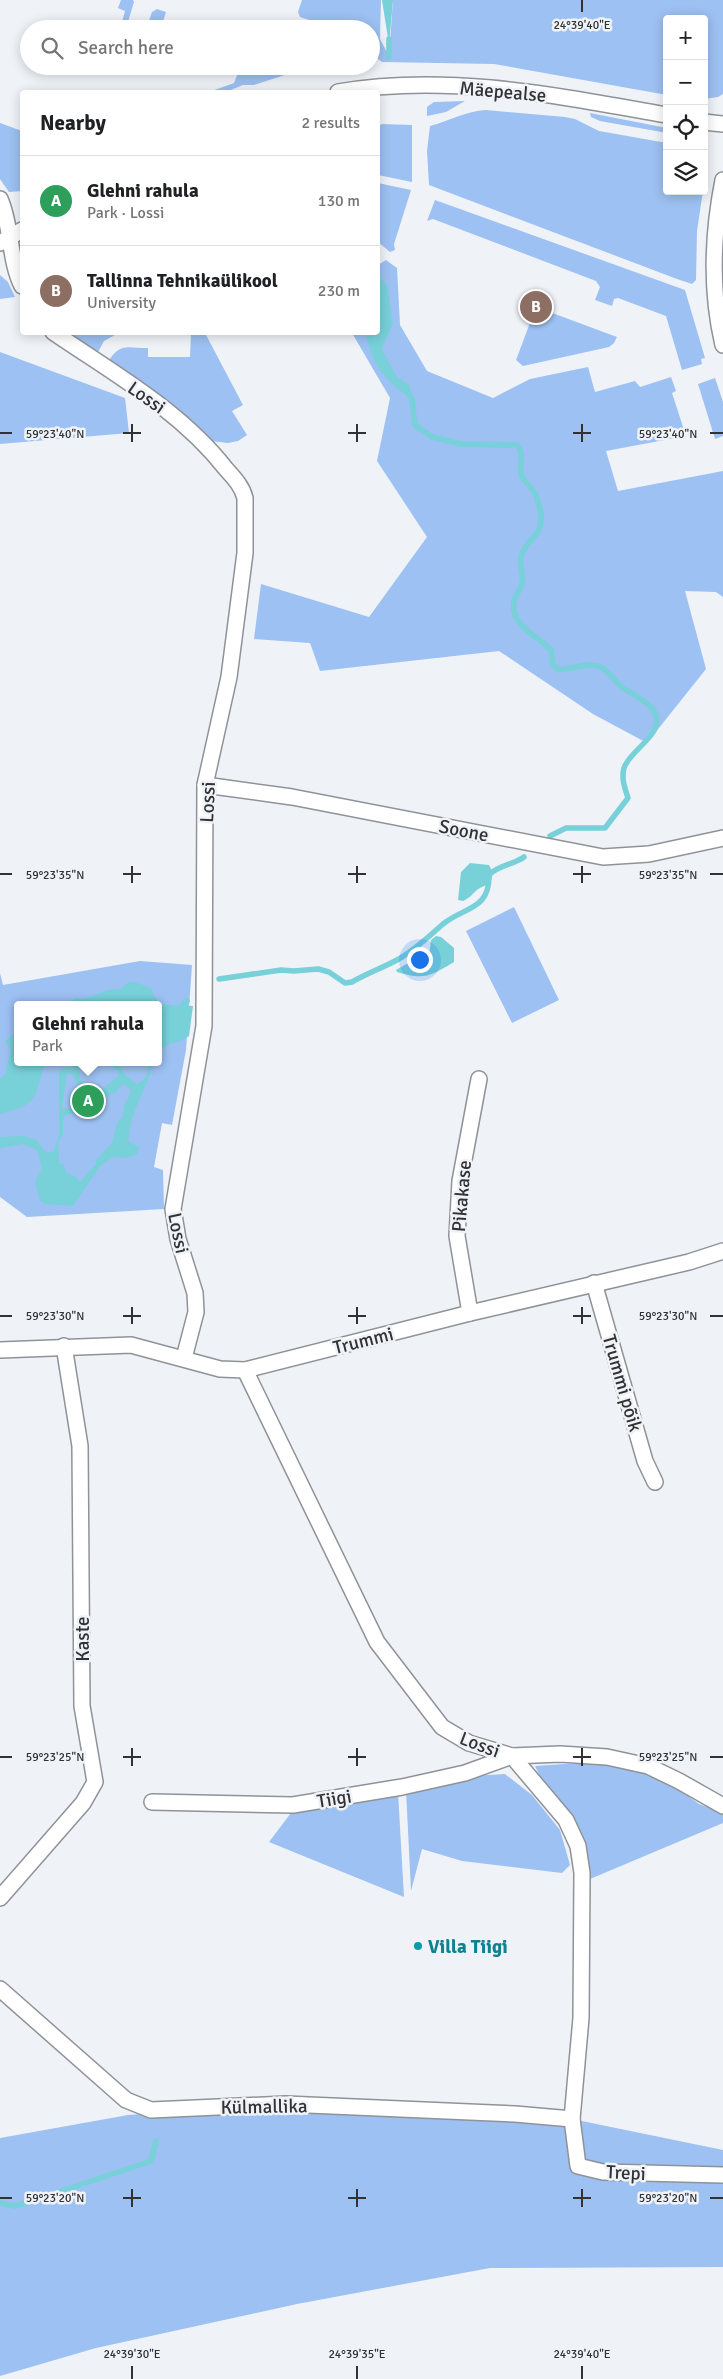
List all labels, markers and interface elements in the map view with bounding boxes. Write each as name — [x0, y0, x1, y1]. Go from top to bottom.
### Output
map controls — [663, 15, 708, 195]
button: + — [663, 15, 708, 60]
text: 24°39'40"E — [553, 18, 611, 33]
search box — [20, 20, 380, 75]
icon: search — [38, 34, 66, 62]
text: Search here — [78, 36, 174, 60]
button: − — [663, 60, 708, 105]
street label: Mäepealse — [459, 76, 547, 108]
button: locate — [663, 105, 708, 150]
text: Nearby — [40, 110, 106, 136]
text: 2 results — [301, 113, 360, 133]
button: layers — [663, 150, 708, 195]
text: Glehni rahula — [87, 179, 199, 203]
text: A — [51, 191, 61, 211]
text: 130 m — [318, 191, 360, 211]
text: Park · Lossi — [87, 203, 164, 223]
text: Tallinna Tehnikaülikool — [87, 269, 278, 293]
text: B — [51, 281, 61, 301]
text: 230 m — [318, 281, 360, 301]
pin: B — [520, 288, 552, 326]
text: University — [87, 293, 156, 313]
street label: Lossi — [123, 376, 170, 419]
text: 59°23'40"N — [26, 427, 84, 442]
text: 59°23'40"N — [639, 427, 697, 442]
street label: Lossi — [195, 781, 221, 823]
street label: Soone — [437, 814, 491, 848]
text: 59°23'35"N — [26, 868, 84, 883]
text: 59°23'35"N — [639, 868, 697, 883]
your location — [407, 947, 433, 973]
popup — [14, 1001, 162, 1066]
text: Glehni rahula — [32, 1012, 144, 1036]
text: Park — [32, 1036, 63, 1056]
pin: A — [72, 1082, 104, 1120]
street label: Pikakase — [447, 1159, 477, 1233]
street label: Lossi — [162, 1211, 194, 1256]
text: 59°23'30"N — [26, 1309, 84, 1324]
text: 59°23'30"N — [639, 1309, 697, 1324]
street label: Trummi — [331, 1322, 396, 1360]
street label: Trummi põik — [597, 1332, 647, 1435]
street label: Kaste — [71, 1616, 95, 1662]
street label: Lossi — [456, 1726, 503, 1764]
text: 59°23'25"N — [26, 1750, 84, 1765]
text: 59°23'25"N — [639, 1750, 697, 1765]
street label: Tiigi — [315, 1784, 353, 1814]
place label: Villa Tiigi — [428, 1935, 508, 1959]
marker: Villa Tiigi — [412, 1940, 424, 1952]
street label: Külmallika — [220, 2094, 308, 2120]
street label: Trepi — [605, 2160, 646, 2186]
text: 59°23'20"N — [26, 2191, 84, 2206]
text: 59°23'20"N — [639, 2191, 697, 2206]
text: 24°39'30"E — [103, 2347, 161, 2362]
text: 24°39'35"E — [328, 2347, 386, 2362]
text: 24°39'40"E — [553, 2347, 611, 2362]

